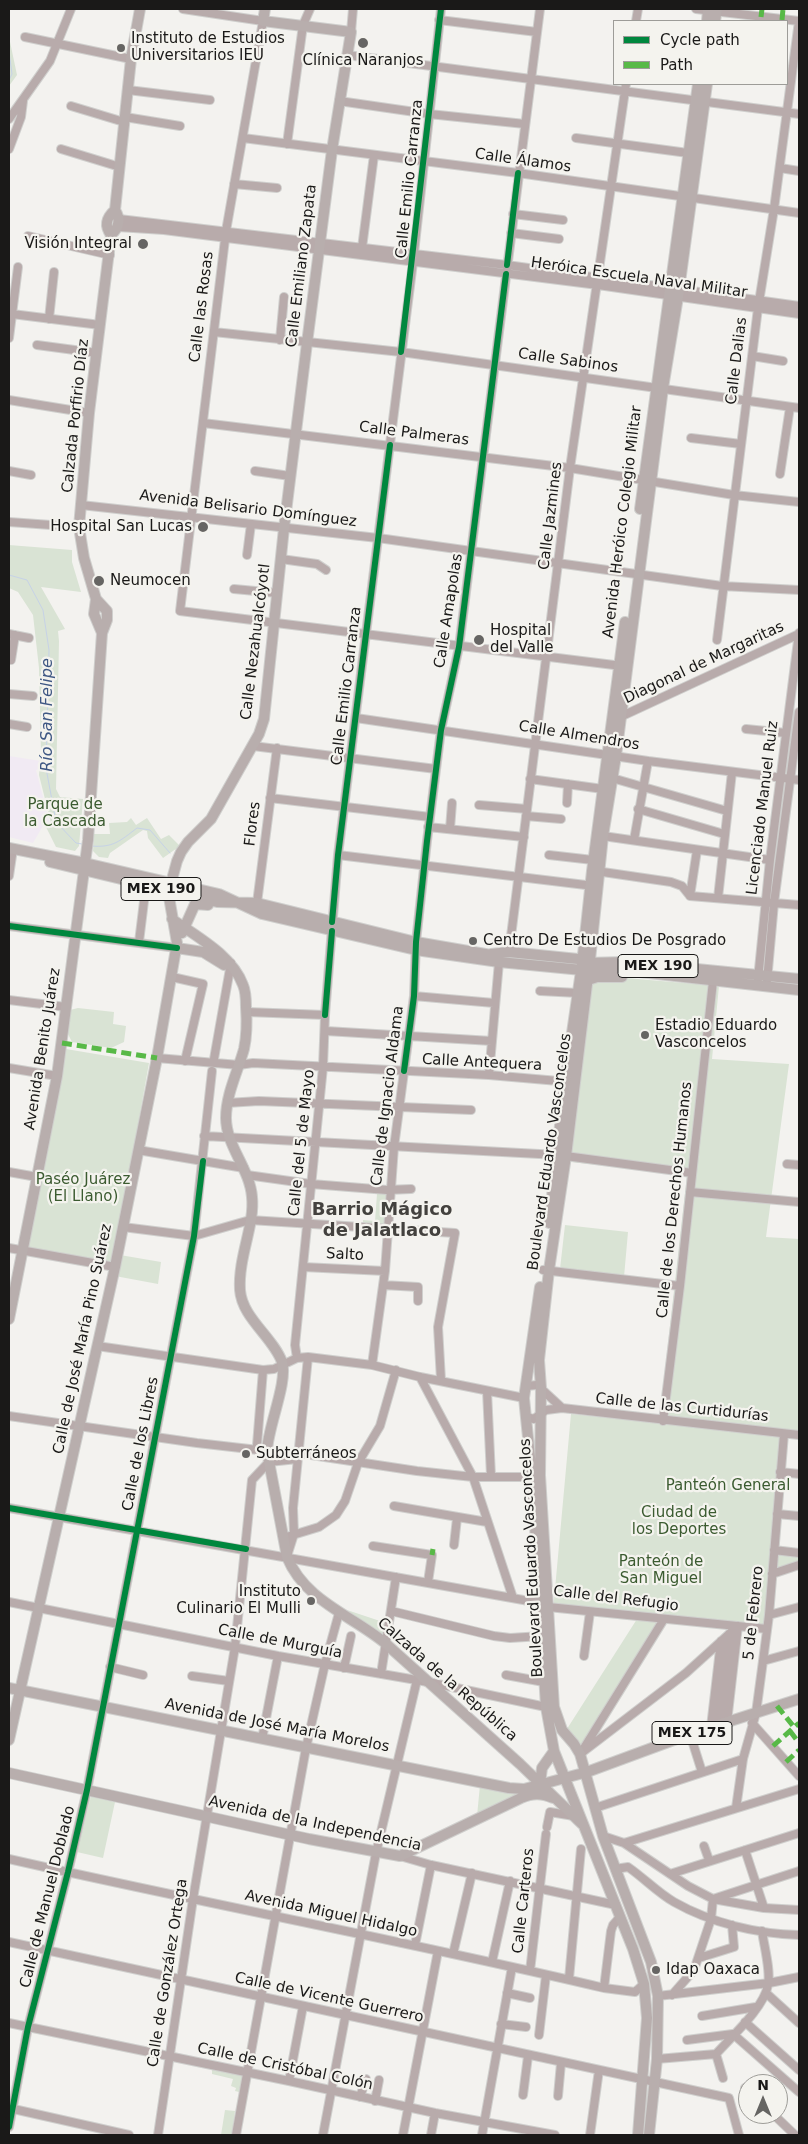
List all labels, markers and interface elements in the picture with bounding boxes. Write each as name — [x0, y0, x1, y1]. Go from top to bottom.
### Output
legend — [613, 20, 788, 85]
place label: Instituto de Estudios Universitarios IEU — [131, 30, 285, 65]
text: Cycle path — [660, 31, 740, 49]
marker: Clínica Naranjos — [356, 36, 370, 50]
marker: Instituto de Estudios Universitarios IEU — [115, 42, 127, 54]
place label: Clínica Naranjos — [302, 52, 424, 70]
text: Path — [660, 56, 693, 74]
street label: Calle Emilio Carranza — [393, 98, 427, 260]
street label: Calle Álamos — [474, 145, 572, 177]
street label: Calle Emiliano Zapata — [283, 183, 321, 349]
place label: Visión Integral — [24, 235, 132, 253]
marker: Visión Integral — [136, 237, 150, 251]
street label: Calle las Rosas — [186, 250, 218, 364]
street label: Heróica Escuela Naval Militar — [530, 254, 748, 302]
street label: Calle Dalias — [723, 316, 751, 406]
street label: Calzada Porfirio Díaz — [59, 338, 93, 494]
street label: Calle Sabinos — [517, 345, 619, 377]
street label: Avenida Heróico Colegio Militar — [600, 405, 646, 639]
street label: Calle Palmeras — [358, 418, 470, 450]
street label: Calle Jazmines — [535, 461, 567, 571]
street label: Avenida Belisario Domínguez — [138, 487, 358, 531]
place label: Hospital San Lucas — [50, 518, 192, 536]
marker: Hospital San Lucas — [196, 520, 210, 534]
street label: Calle Amapolas — [431, 552, 467, 670]
street label: Calle Nezahualcóyotl — [237, 563, 275, 721]
place label: Neumocen — [110, 572, 191, 590]
marker: Neumocen — [92, 574, 106, 588]
street label: Calle Emilio Carranza — [328, 605, 366, 767]
street label: Diagonal de Margaritas — [621, 618, 787, 708]
place label: Hospital del Valle — [490, 622, 554, 657]
marker: Hospital del Valle — [472, 633, 486, 647]
water label: Río San Felipe — [38, 658, 58, 772]
street label: Calle Almendros — [517, 718, 641, 754]
street label: Licenciado Manuel Ruiz — [743, 720, 783, 896]
park label: Parque de la Cascada — [24, 796, 106, 831]
street label: Flores — [241, 801, 265, 847]
road number: MEX 190 — [121, 878, 201, 901]
place label: Centro De Estudios De Posgrado — [483, 932, 726, 950]
marker: Centro De Estudios De Posgrado — [467, 935, 479, 947]
road number: MEX 190 — [618, 954, 698, 978]
street label: Avenida Benito Juárez — [21, 967, 65, 1131]
street label: Calle de Ignacio Aldama — [368, 1005, 408, 1187]
place label: Estadio Eduardo Vasconcelos — [655, 1017, 777, 1052]
marker: Estadio Eduardo Vasconcelos — [639, 1029, 651, 1041]
street label: Boulevard Eduardo Vasconcelos — [524, 1032, 576, 1272]
street label: Calle Antequera — [421, 1051, 543, 1075]
street label: Calle del 5 de Mayo — [285, 1069, 319, 1217]
street label: Calle de los Derechos Humanos — [654, 1081, 696, 1319]
park label: Paséo Juárez (El Llano) — [36, 1171, 130, 1206]
district label: Barrio Mágico de Jalatlaco — [312, 1199, 452, 1242]
street label: Calle de José María Pino Suárez — [50, 1222, 116, 1456]
street label: Salto — [326, 1245, 364, 1265]
street label: Calle de los Libres — [119, 1375, 163, 1513]
street label: Calle de las Curtidurías — [595, 1390, 769, 1426]
street label: Boulevard Eduardo Vasconcelos — [517, 1438, 547, 1678]
place label: Subterráneos — [256, 1445, 357, 1463]
marker: Subterráneos — [240, 1448, 252, 1460]
park label: Panteón General — [666, 1477, 790, 1495]
park label: Ciudad de los Deportes — [632, 1504, 726, 1539]
park label: Panteón de San Miguel — [619, 1553, 703, 1588]
street label: 5 de Febrero — [740, 1565, 768, 1661]
street label: Calle del Refugio — [552, 1582, 680, 1616]
place label: Instituto Culinario El Mulli — [176, 1583, 301, 1618]
marker: Instituto Culinario El Mulli — [305, 1595, 317, 1607]
street label: Calzada de la República — [373, 1614, 521, 1746]
street label: Calle de Murguía — [216, 1621, 344, 1663]
street label: Avenida de José María Morelos — [163, 1695, 391, 1757]
road number: MEX 175 — [652, 1722, 732, 1745]
street label: Avenida de la Independencia — [207, 1793, 423, 1855]
street label: Calle de Manuel Doblado — [17, 1804, 79, 1990]
street label: Calle Carteros — [510, 1847, 538, 1955]
street label: Calle de González Ortega — [144, 1877, 192, 2069]
street label: Avenida Miguel Hidalgo — [243, 1887, 419, 1941]
place label: Idap Oaxaca — [666, 1961, 760, 1979]
marker: Idap Oaxaca — [650, 1964, 662, 1976]
street label: Calle de Vicente Guerrero — [233, 1969, 425, 2027]
street label: Calle de Cristóbal Colón — [195, 2040, 375, 2094]
north arrow — [738, 2074, 788, 2124]
text: N — [757, 2077, 769, 2093]

